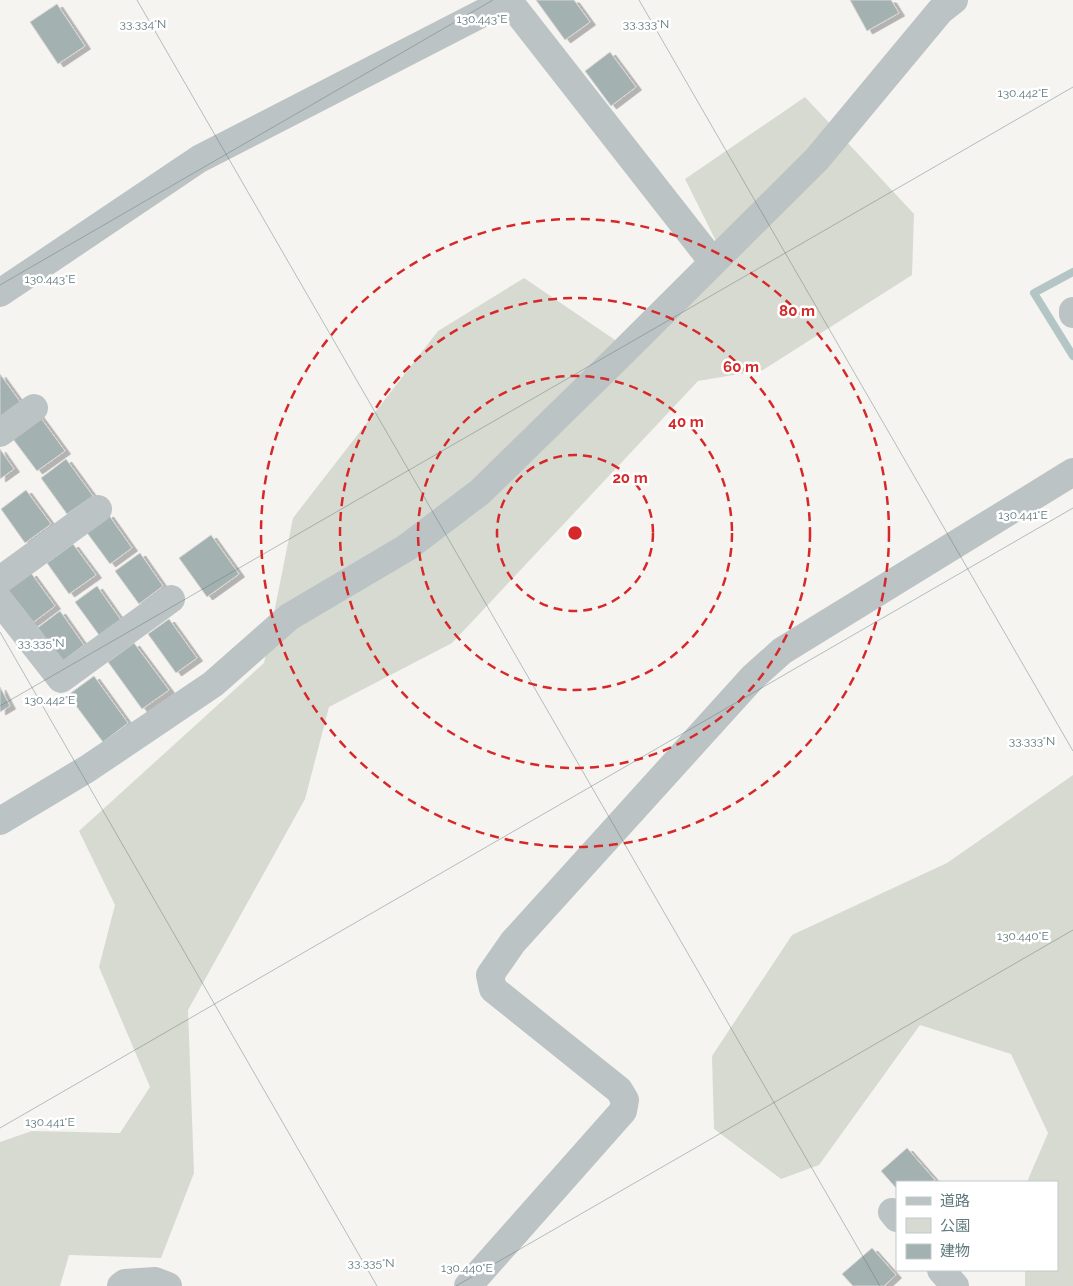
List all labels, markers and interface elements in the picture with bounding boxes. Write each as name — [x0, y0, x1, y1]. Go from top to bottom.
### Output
text: 130.443°E — [457, 12, 507, 26]
text: 33.334°N — [120, 17, 166, 31]
text: 33.333°N — [623, 17, 669, 31]
text: 130.442°E — [998, 86, 1048, 100]
text: 130.443°E — [25, 272, 75, 286]
text: 80 m — [779, 302, 815, 320]
text: 60 m — [723, 358, 759, 376]
text: 40 m — [668, 413, 704, 431]
text: 20 m — [612, 469, 648, 487]
text: 130.441°E — [998, 508, 1048, 522]
centre of rings — [566, 524, 584, 542]
text: 33.335°N — [18, 636, 64, 650]
text: 130.442°E — [25, 693, 75, 707]
text: 33.333°N — [1009, 734, 1055, 748]
text: 130.440°E — [997, 929, 1049, 943]
text: 130.441°E — [25, 1115, 75, 1129]
legend — [896, 1181, 1058, 1271]
text: 道路 — [940, 1192, 970, 1210]
text: 公園 — [940, 1217, 970, 1235]
text: 建物 — [940, 1242, 970, 1260]
text: 33.335°N — [348, 1256, 394, 1270]
text: 130.440°E — [441, 1261, 493, 1275]

